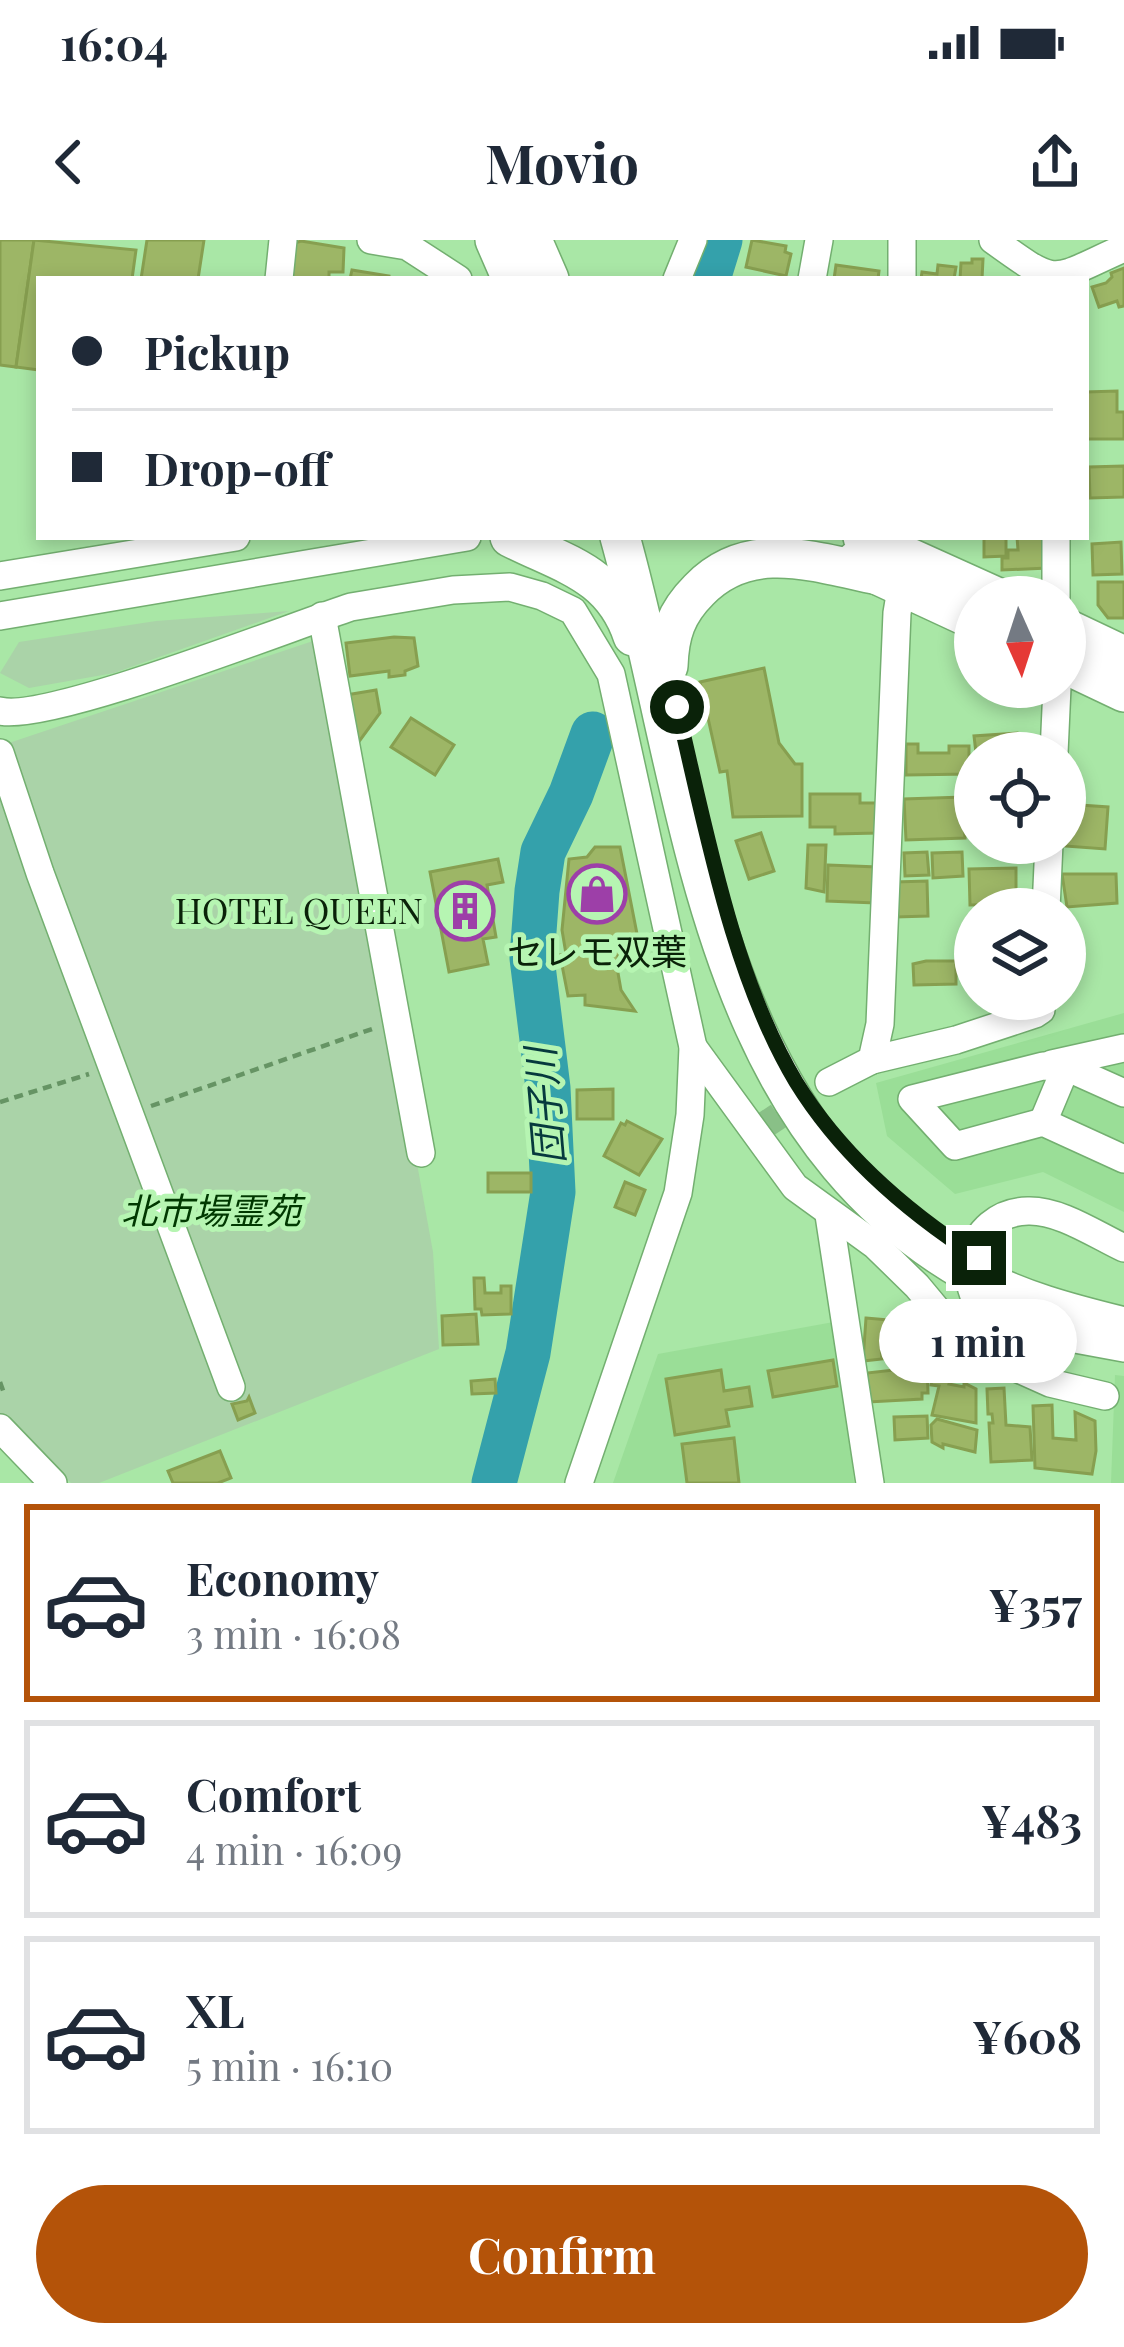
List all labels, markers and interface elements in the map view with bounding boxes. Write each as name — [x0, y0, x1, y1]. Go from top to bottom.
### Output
text: 16:04 — [60, 12, 168, 72]
text: Movio — [485, 126, 639, 198]
icon: back — [36, 129, 102, 195]
icon: share — [1022, 129, 1088, 195]
text: Pickup — [144, 321, 290, 381]
text: Drop-off — [144, 437, 330, 497]
north arrow — [954, 576, 1086, 708]
map controls — [954, 576, 1086, 1020]
route start — [650, 680, 704, 734]
button: locate — [954, 732, 1086, 864]
shop icon: セレモ双葉 — [566, 863, 628, 925]
building icon: HOTEL QUEEN — [434, 880, 496, 942]
place label: HOTEL QUEEN — [175, 885, 423, 933]
button: layers — [954, 888, 1086, 1020]
place label: セレモ双葉 — [507, 926, 687, 974]
water label: 団子川 — [512, 1042, 574, 1167]
park label: 北市場霊苑 — [121, 1185, 306, 1233]
route end — [952, 1231, 1006, 1285]
callout: 1 min — [880, 1300, 1078, 1384]
text: 1 min — [930, 1315, 1026, 1367]
text: Economy — [186, 1547, 379, 1607]
icon: car — [42, 1549, 150, 1657]
text: ¥357 — [988, 1573, 1082, 1633]
text: 3 min · 16:08 — [186, 1607, 401, 1659]
text: Comfort — [186, 1763, 361, 1823]
icon: car — [42, 1765, 150, 1873]
text: ¥483 — [981, 1789, 1082, 1849]
text: 4 min · 16:09 — [186, 1823, 402, 1875]
text: XL — [186, 1979, 245, 2039]
icon: car — [42, 1981, 150, 2089]
text: ¥608 — [972, 2005, 1082, 2065]
text: 5 min · 16:10 — [186, 2039, 393, 2091]
button: Confirm — [36, 2185, 1088, 2323]

